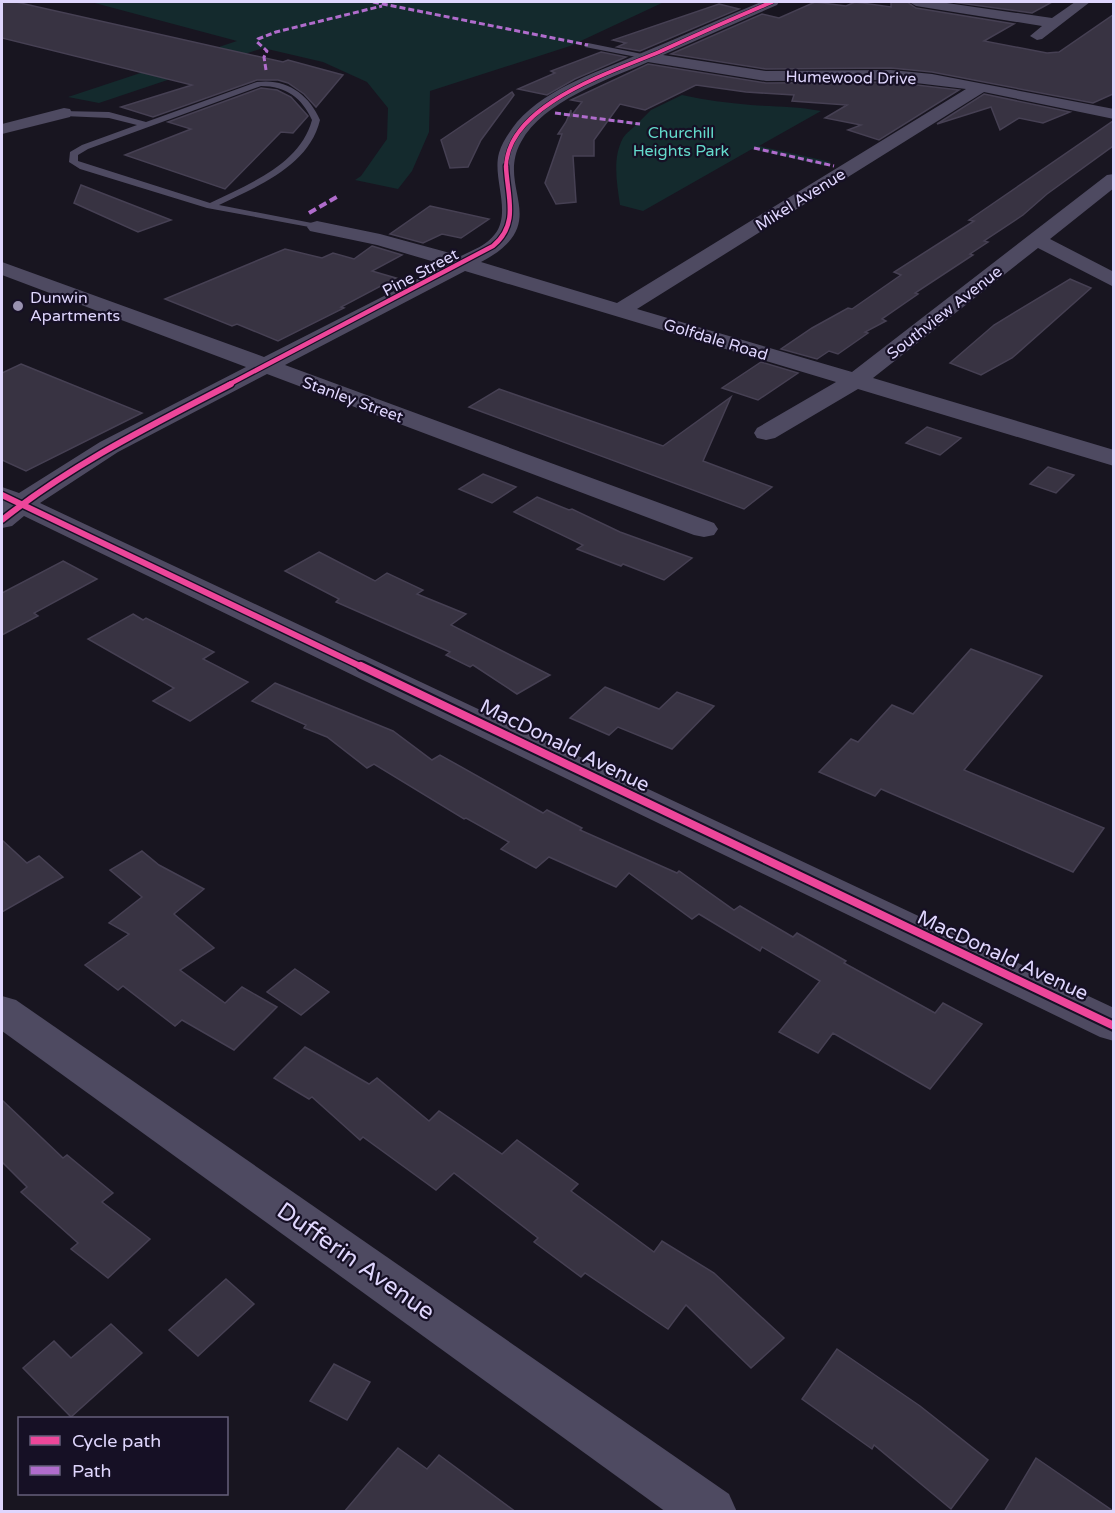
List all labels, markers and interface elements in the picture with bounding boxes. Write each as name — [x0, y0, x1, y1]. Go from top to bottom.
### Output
street label: Humewood Drive — [785, 67, 917, 89]
park label: Churchill Heights Park — [633, 123, 730, 161]
street label: Mikel Avenue — [752, 164, 849, 235]
street label: Pine Street — [379, 245, 462, 301]
street label: Southview Avenue — [883, 262, 1006, 364]
place label: Dunwin Apartments — [30, 288, 120, 326]
marker: Dunwin Apartments — [11, 299, 25, 313]
street label: Golfdale Road — [661, 315, 770, 365]
street label: Stanley Street — [300, 372, 406, 427]
street label: MacDonald Avenue — [476, 694, 653, 797]
street label: MacDonald Avenue — [913, 906, 1092, 1006]
street label: Dufferin Avenue — [271, 1196, 440, 1327]
legend — [18, 1417, 228, 1495]
text: Cycle path — [72, 1430, 161, 1452]
text: Path — [72, 1460, 111, 1482]

